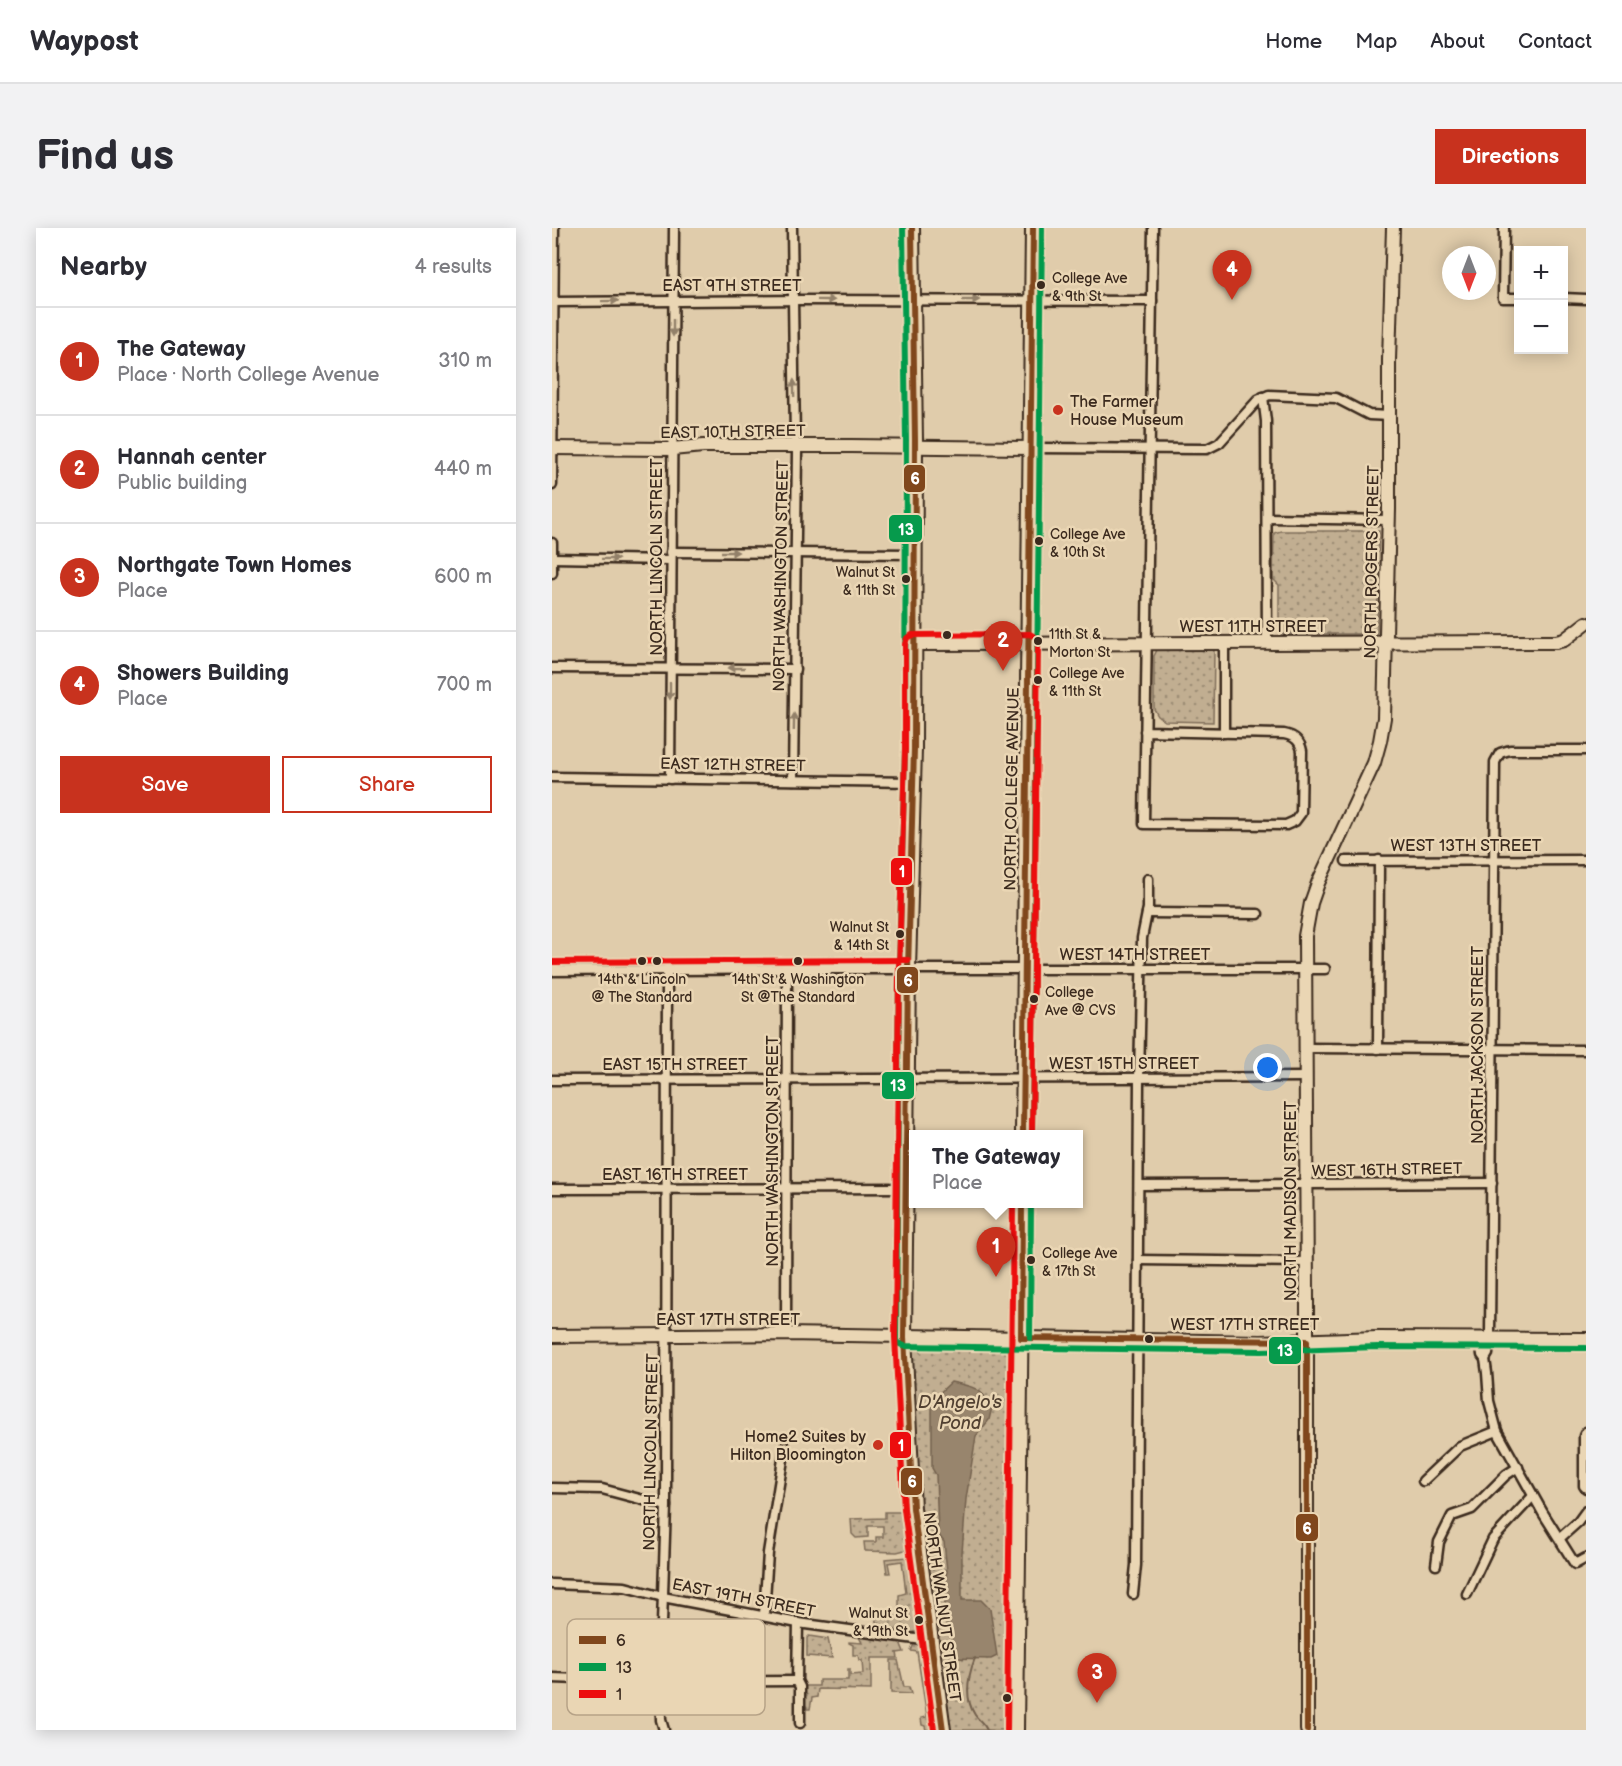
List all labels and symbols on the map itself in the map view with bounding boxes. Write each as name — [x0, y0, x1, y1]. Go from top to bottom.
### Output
north arrow — [1442, 246, 1496, 300]
pin: 4 — [1212, 250, 1252, 300]
place label: College Ave & 9th St — [1052, 270, 1128, 305]
street label: EAST 9TH STREET — [662, 277, 802, 296]
marker: College Ave & 9th St — [1035, 279, 1047, 291]
one-way arrow — [962, 295, 981, 305]
one-way arrow — [817, 296, 836, 305]
one-way arrow — [601, 297, 620, 306]
one-way arrow — [668, 319, 678, 338]
one-way arrow — [790, 378, 799, 397]
place label: The Farmer House Museum — [1070, 393, 1184, 430]
marker: The Farmer House Museum — [1051, 403, 1065, 417]
street label: EAST 10TH STREET — [660, 422, 806, 443]
street label: NORTH LINCOLN STREET — [648, 458, 667, 656]
street label: NORTH WASHINGTON STREET — [770, 460, 793, 692]
line badge: 6 — [903, 464, 926, 493]
street label: NORTH ROGERS STREET — [1361, 465, 1384, 659]
text: 6 — [910, 470, 920, 489]
line badge: 13 — [888, 514, 923, 543]
text: 13 — [898, 521, 914, 540]
place label: College Ave & 10th St — [1050, 526, 1126, 561]
marker: College Ave & 10th St — [1033, 535, 1045, 547]
one-way arrow — [720, 547, 739, 557]
one-way arrow — [601, 554, 620, 564]
place label: Walnut St & 11th St — [836, 564, 896, 599]
marker: Walnut St & 11th St — [900, 573, 912, 585]
street label: WEST 11TH STREET — [1179, 618, 1327, 637]
pin: 2 — [984, 622, 1022, 671]
place label: 11th St & Morton St — [1049, 626, 1111, 661]
unlabelled marker — [941, 629, 953, 641]
marker: 11th St & Morton St — [1032, 635, 1044, 647]
one-way arrow — [727, 663, 746, 673]
place label: College Ave & 11th St — [1049, 665, 1125, 700]
marker: College Ave & 11th St — [1032, 674, 1044, 686]
one-way arrow — [665, 682, 675, 701]
street label: NORTH COLLEGE AVENUE — [1001, 687, 1024, 891]
one-way arrow — [789, 712, 799, 731]
street label: EAST 12TH STREET — [660, 755, 806, 776]
street label: WEST 13TH STREET — [1391, 837, 1542, 856]
line badge: 1 — [890, 857, 913, 886]
text: 1 — [899, 863, 905, 882]
place label: Walnut St & 14th St — [830, 919, 890, 954]
marker: Walnut St & 14th St — [894, 928, 906, 940]
street label: WEST 14TH STREET — [1060, 946, 1211, 965]
street label: NORTH JACKSON STREET — [1469, 946, 1488, 1144]
marker: 14th & Lincoln @ The Standard — [636, 955, 648, 967]
unlabelled marker — [651, 955, 663, 967]
marker: 14th St & Washington St @The Standard — [792, 955, 804, 967]
line badge: 6 — [896, 966, 919, 994]
place label: 14th & Lincoln @ The Standard — [592, 971, 692, 1006]
place label: 14th St & Washington St @The Standard — [732, 971, 864, 1006]
text: 6 — [903, 972, 913, 991]
place label: College Ave @ CVS — [1045, 984, 1116, 1019]
marker: College Ave @ CVS — [1028, 993, 1040, 1005]
street label: NORTH WASHINGTON STREET — [764, 1035, 783, 1267]
your location — [1253, 1053, 1282, 1082]
street label: WEST 15TH STREET — [1049, 1055, 1199, 1074]
street label: EAST 15TH STREET — [602, 1056, 748, 1075]
line badge: 13 — [881, 1071, 915, 1100]
text: 13 — [890, 1077, 906, 1096]
street label: NORTH MADISON STREET — [1282, 1100, 1301, 1301]
street label: WEST 16TH STREET — [1311, 1160, 1463, 1181]
street label: EAST 16TH STREET — [602, 1166, 748, 1185]
pin: 1 — [976, 1228, 1016, 1277]
place label: College Ave & 17th St — [1042, 1245, 1118, 1280]
marker: College Ave & 17th St — [1025, 1254, 1037, 1266]
street label: EAST 17TH STREET — [656, 1311, 800, 1330]
street label: WEST 17TH STREET — [1171, 1316, 1320, 1335]
unlabelled marker — [1143, 1333, 1155, 1345]
line badge: 13 — [1268, 1336, 1302, 1365]
text: 13 — [1277, 1342, 1293, 1361]
street label: NORTH LINCOLN STREET — [640, 1353, 663, 1551]
water label: D'Angelo's Pond — [918, 1392, 1002, 1434]
place label: Home2 Suites by Hilton Bloomington — [730, 1428, 867, 1465]
line badge: 1 — [889, 1431, 912, 1459]
text: 1 — [898, 1437, 904, 1456]
marker: Home2 Suites by Hilton Bloomington — [871, 1438, 885, 1452]
line badge: 6 — [900, 1467, 923, 1496]
text: 6 — [907, 1473, 917, 1492]
street label: NORTH WALNUT STREET — [919, 1511, 964, 1704]
line badge: 6 — [1295, 1513, 1319, 1542]
text: 6 — [1302, 1520, 1312, 1539]
street label: EAST 19TH STREET — [670, 1575, 817, 1622]
place label: Walnut St & 19th St — [849, 1605, 909, 1640]
marker: Walnut St & 19th St — [913, 1614, 925, 1626]
legend — [567, 1619, 765, 1715]
text: 6 — [616, 1632, 626, 1651]
pin: 3 — [1078, 1654, 1116, 1703]
text: 13 — [616, 1659, 632, 1678]
text: 1 — [616, 1686, 622, 1705]
unlabelled marker — [1001, 1692, 1013, 1704]

